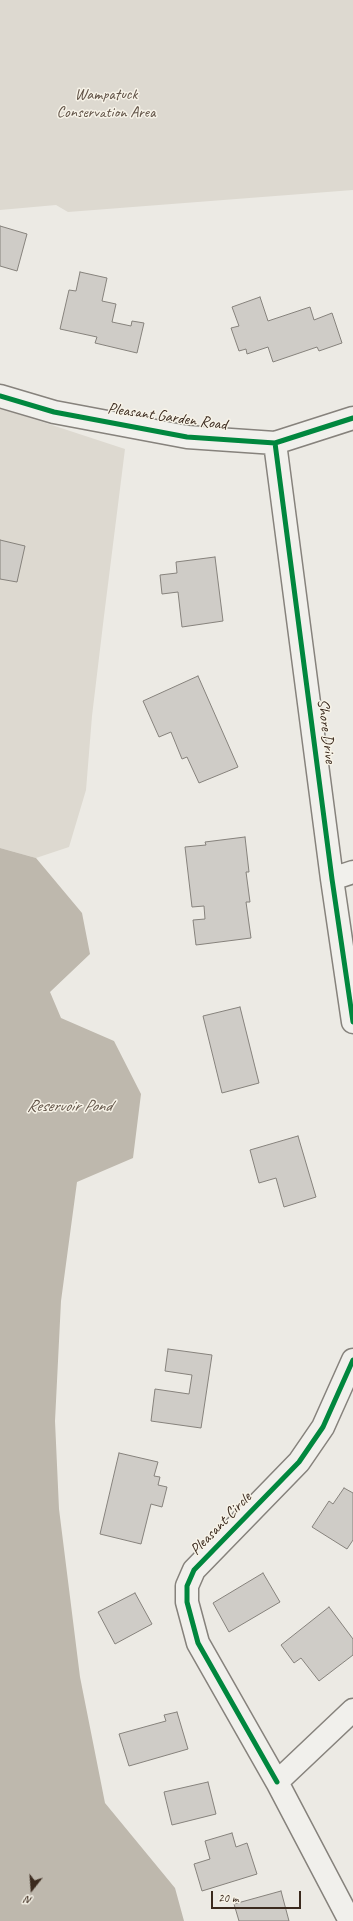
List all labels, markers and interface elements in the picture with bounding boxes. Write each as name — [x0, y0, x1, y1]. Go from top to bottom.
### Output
park label: Wampatuck Conservation Area — [57, 85, 155, 123]
street label: Pleasant Garden Road — [106, 399, 228, 435]
street label: Shore Drive — [313, 698, 339, 764]
water label: Reservoir Pond — [27, 1097, 111, 1117]
street label: Pleasant Circle — [186, 1489, 256, 1559]
north arrow — [12, 1869, 52, 1909]
scale bar — [213, 1883, 303, 1909]
text: 20 m — [218, 1890, 238, 1906]
text: N — [23, 1893, 34, 1908]

